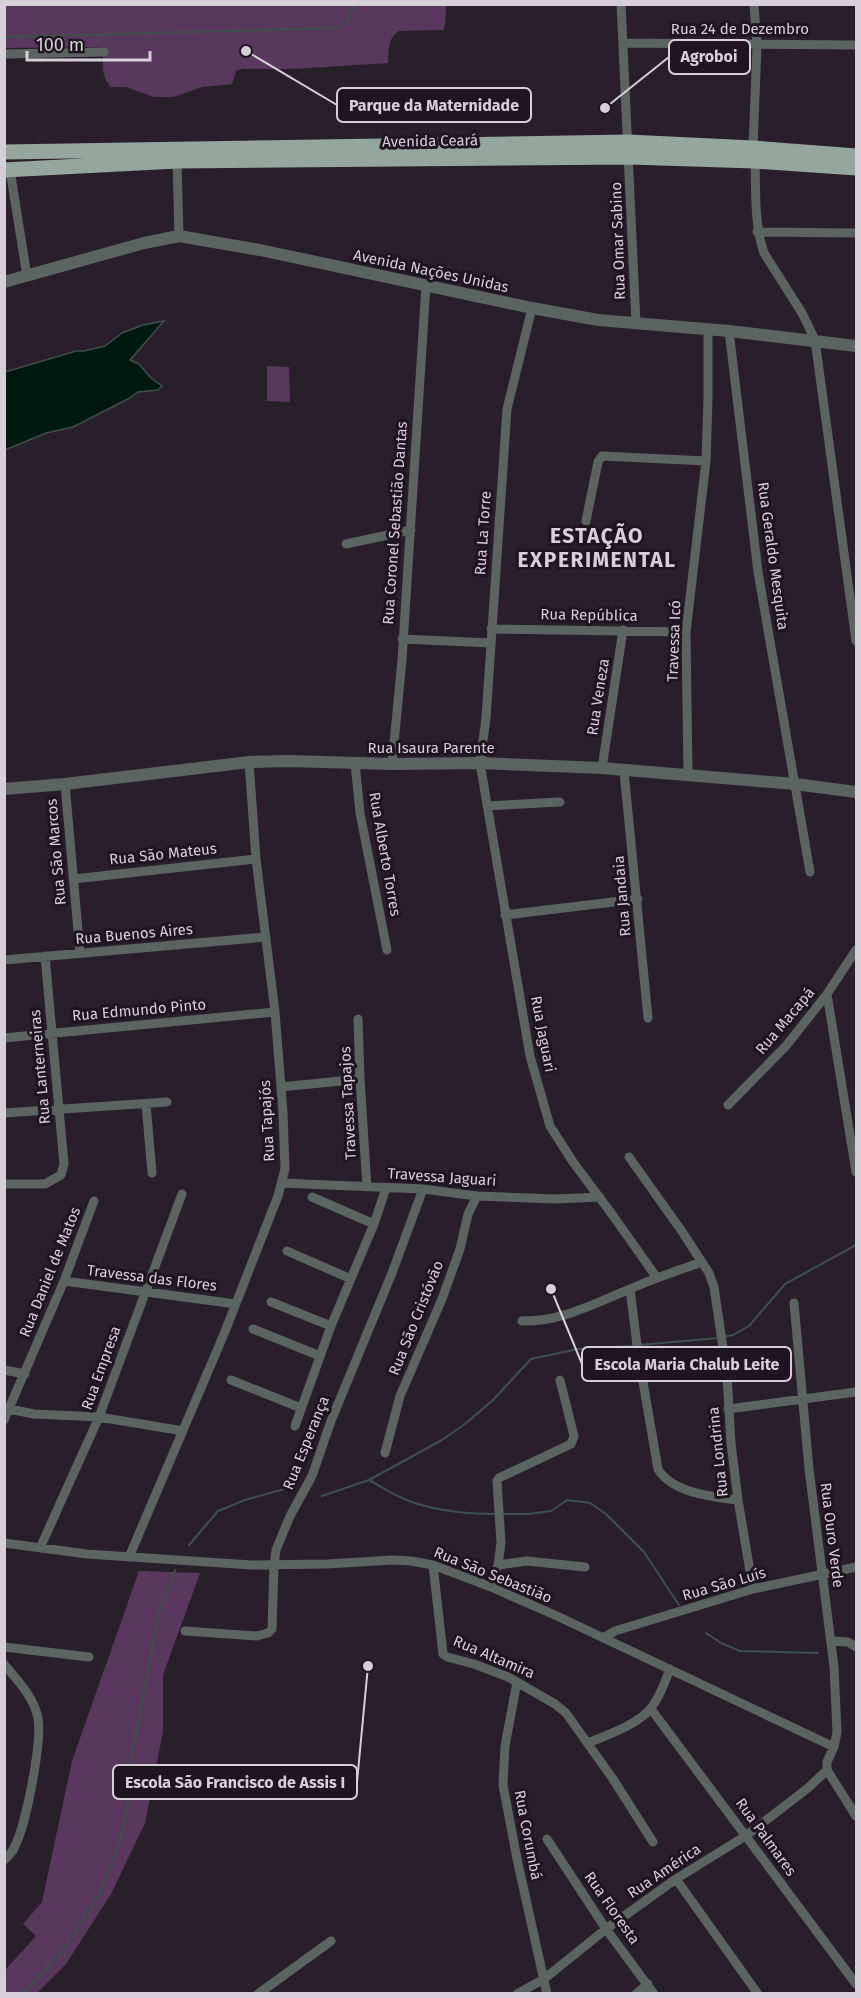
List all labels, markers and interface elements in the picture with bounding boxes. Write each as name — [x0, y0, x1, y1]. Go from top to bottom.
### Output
street label: Rua 24 de Dezembro — [671, 20, 809, 38]
scale bar — [27, 24, 150, 62]
text: 100 m — [36, 34, 84, 56]
callout: Agroboi — [669, 40, 750, 74]
text: Agroboi — [680, 47, 737, 66]
callout: Parque da Maternidade — [337, 88, 531, 122]
text: Parque da Maternidade — [349, 96, 519, 115]
street label: Avenida Ceará — [382, 131, 478, 151]
street label: Rua Omar Sabino — [607, 182, 629, 300]
street label: Avenida Nações Unidas — [352, 246, 510, 296]
street label: Rua Coronel Sebastião Dantas — [379, 421, 411, 625]
street label: Rua Geraldo Mesquita — [754, 481, 792, 631]
street label: Rua La Torre — [471, 490, 495, 576]
district label: ESTAÇÃO EXPERIMENTAL — [518, 523, 676, 573]
street label: Travessa Icó — [664, 600, 684, 682]
street label: Rua República — [540, 605, 638, 625]
street label: Rua Veneza — [583, 657, 613, 737]
street label: Rua Isaura Parente — [367, 739, 495, 757]
street label: Rua Alberto Torres — [365, 791, 405, 917]
street label: Rua São Marcos — [42, 798, 70, 906]
street label: Rua São Mateus — [108, 839, 218, 869]
street label: Rua Jandaia — [610, 855, 634, 937]
street label: Rua Buenos Aires — [75, 920, 193, 948]
street label: Rua Macapá — [752, 984, 818, 1058]
street label: Rua Jaguari — [527, 994, 559, 1074]
street label: Rua Edmundo Pinto — [71, 995, 207, 1025]
street label: Rua Lanterneiras — [26, 1009, 54, 1125]
street label: Travessa Tapajos — [336, 1046, 360, 1160]
street label: Rua Tapajós — [256, 1080, 278, 1162]
street label: Travessa Jaguari — [387, 1164, 497, 1190]
street label: Rua Daniel de Matos — [16, 1204, 84, 1340]
street label: Rua São Cristóvão — [385, 1258, 447, 1378]
street label: Travessa das Flores — [86, 1261, 218, 1295]
street label: Rua Empresa — [77, 1324, 125, 1412]
callout: Escola Maria Chalub Leite — [582, 1347, 791, 1381]
text: Escola Maria Chalub Leite — [595, 1355, 780, 1374]
street label: Rua Esperança — [279, 1394, 333, 1492]
street label: Rua Londrina — [704, 1406, 732, 1498]
street label: Rua Ouro Verde — [817, 1481, 847, 1589]
street label: Rua São Sebastião — [431, 1543, 555, 1607]
street label: Rua São Luís — [680, 1563, 768, 1605]
street label: Rua Altamira — [450, 1632, 538, 1682]
callout: Escola São Francisco de Assis I — [113, 1765, 357, 1799]
text: Escola São Francisco de Assis I — [125, 1773, 345, 1792]
street label: Rua Corumbá — [510, 1789, 546, 1881]
street label: Rua Palmares — [732, 1795, 800, 1879]
street label: Rua América — [624, 1840, 704, 1902]
street label: Rua Floresta — [580, 1868, 644, 1948]

